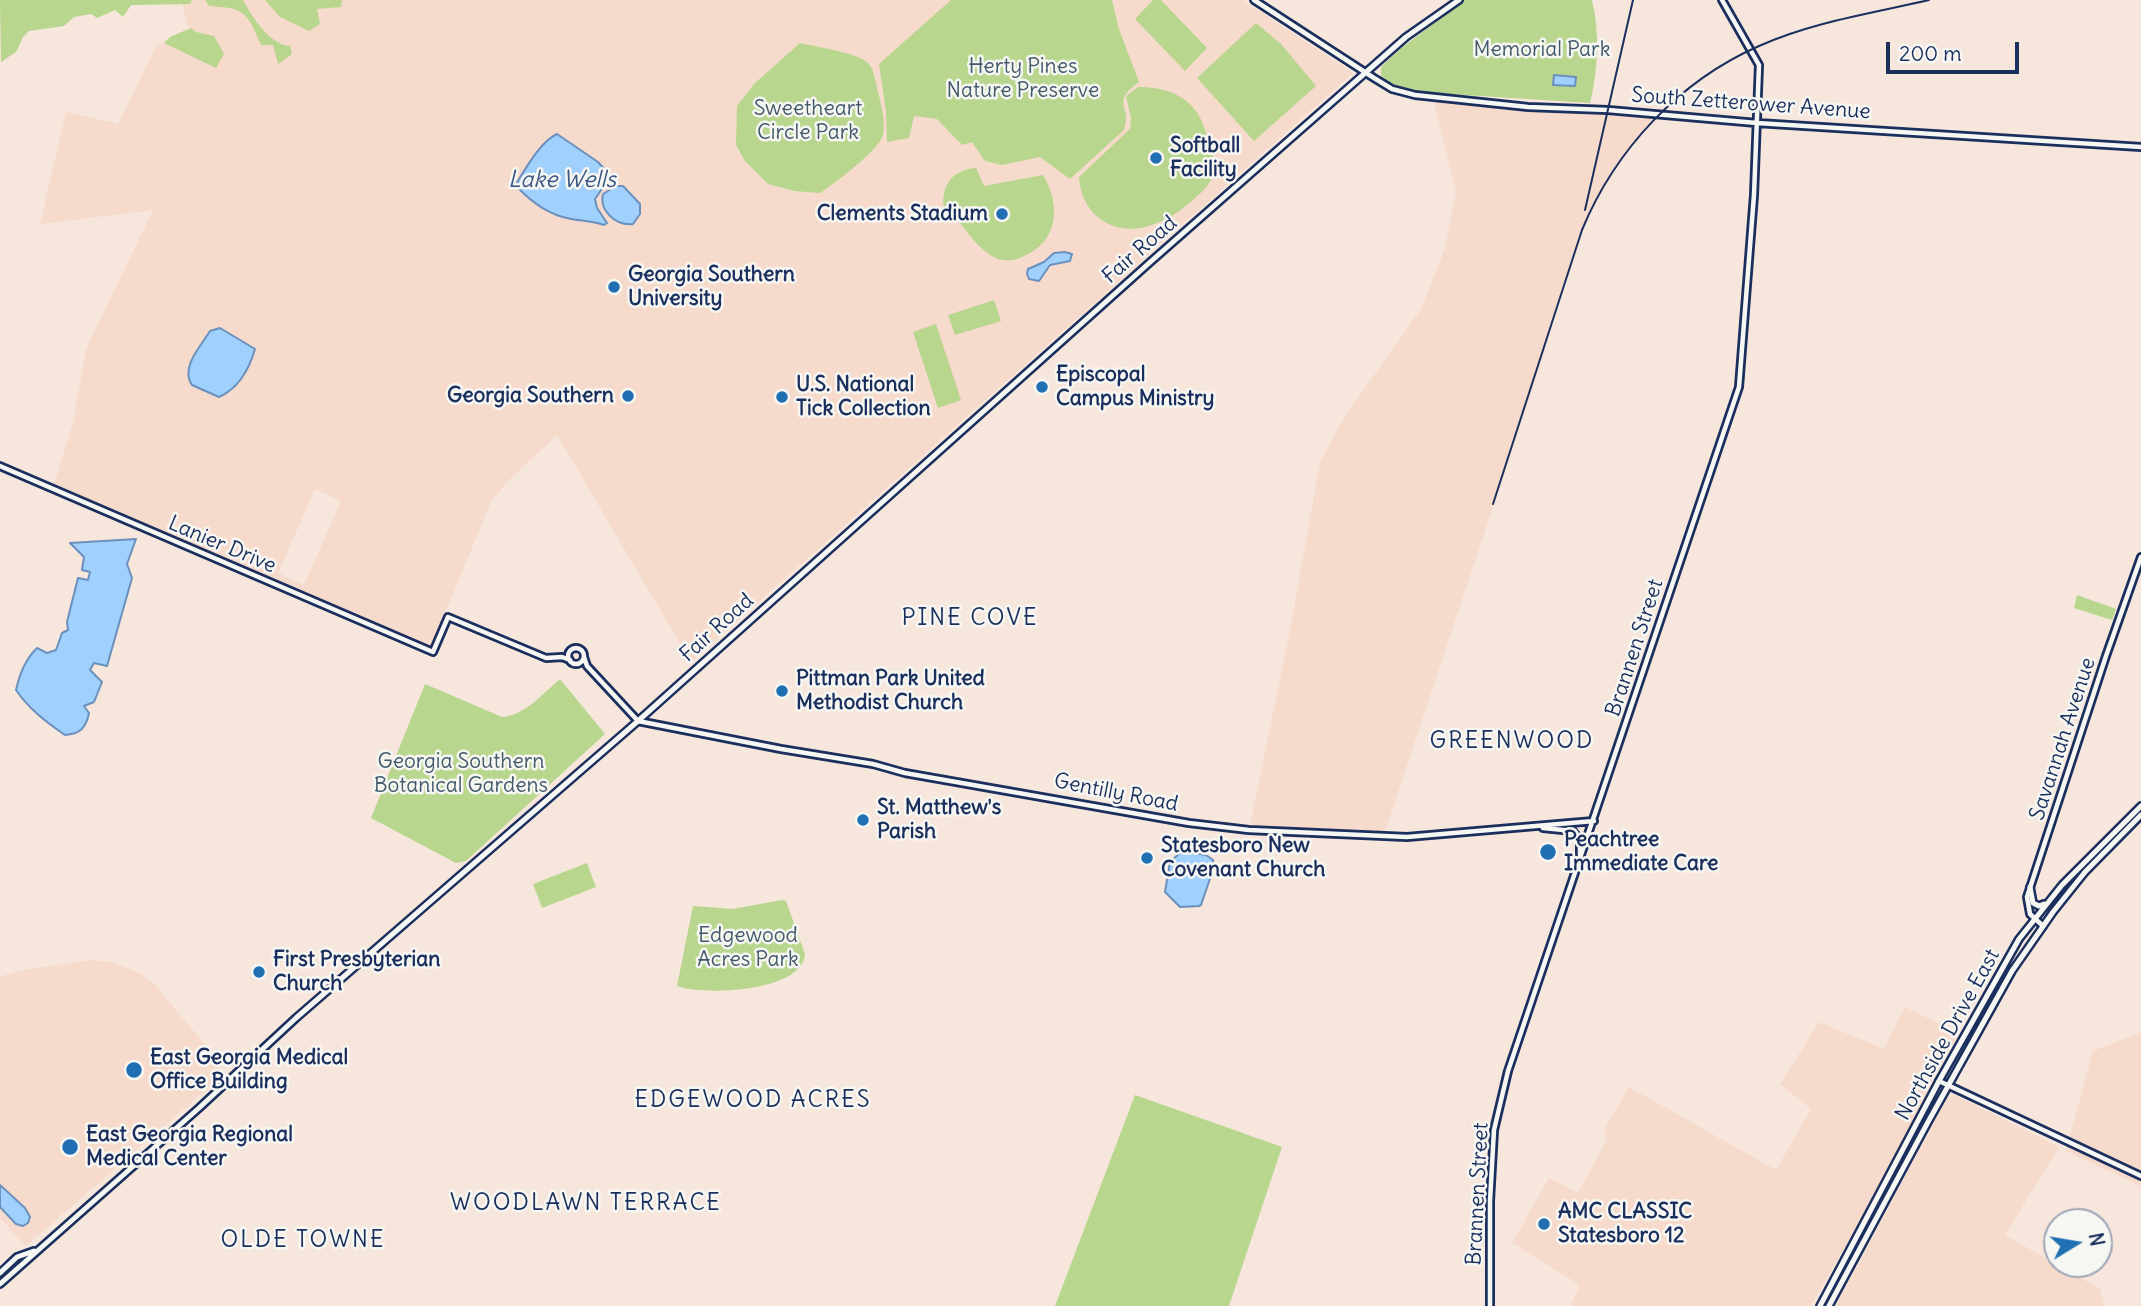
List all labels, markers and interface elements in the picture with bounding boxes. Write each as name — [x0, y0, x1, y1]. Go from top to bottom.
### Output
scale bar — [1889, 28, 2022, 72]
park label: Memorial Park — [1474, 37, 1610, 63]
text: 200 m — [1899, 40, 1962, 67]
park label: Herty Pines Nature Preserve — [947, 54, 1099, 104]
street label: South Zetterower Avenue — [1631, 83, 1871, 125]
park label: Sweetheart Circle Park — [754, 96, 862, 146]
place label: Softball Facility — [1170, 133, 1240, 183]
marker: Softball Facility — [1148, 150, 1164, 166]
water label: Lake Wells — [508, 166, 616, 194]
place label: Clements Stadium — [817, 201, 988, 227]
marker: Clements Stadium — [994, 206, 1010, 222]
street label: Fair Road — [1098, 211, 1182, 289]
place label: Georgia Southern University — [628, 262, 795, 312]
marker: Georgia Southern University — [606, 279, 622, 295]
place label: Episcopal Campus Ministry — [1056, 362, 1214, 412]
place label: U.S. National Tick Collection — [796, 372, 931, 422]
marker: Episcopal Campus Ministry — [1034, 379, 1050, 395]
place label: Georgia Southern — [447, 383, 614, 409]
marker: Georgia Southern — [620, 388, 636, 404]
marker: U.S. National Tick Collection — [774, 389, 790, 405]
street label: Lanier Drive — [164, 511, 280, 579]
street label: Brannen Street — [1601, 576, 1669, 720]
street label: Fair Road — [675, 588, 759, 668]
district label: PINE COVE — [903, 604, 1037, 632]
street label: Savannah Avenue — [2025, 654, 2101, 824]
place label: Pittman Park United Methodist Church — [796, 666, 985, 716]
marker: Pittman Park United Methodist Church — [774, 683, 790, 699]
district label: GREENWOOD — [1431, 727, 1593, 755]
park label: Georgia Southern Botanical Gardens — [374, 749, 548, 799]
street label: Gentilly Road — [1052, 769, 1180, 817]
place label: St. Matthew's Parish — [877, 795, 1001, 845]
marker: St. Matthew's Parish — [855, 812, 871, 828]
place label: Peachtree Immediate Care — [1564, 827, 1718, 877]
place label: Statesboro New Covenant Church — [1161, 833, 1325, 883]
marker: Peachtree Immediate Care — [1538, 842, 1558, 862]
marker: Statesboro New Covenant Church — [1139, 850, 1155, 866]
park label: Edgewood Acres Park — [697, 923, 799, 973]
street label: Northside Drive East — [1890, 945, 2006, 1125]
place label: First Presbyterian Church — [273, 947, 440, 997]
marker: First Presbyterian Church — [251, 964, 267, 980]
place label: East Georgia Medical Office Building — [150, 1045, 348, 1095]
marker: East Georgia Medical Office Building — [124, 1060, 144, 1080]
district label: EDGEWOOD ACRES — [636, 1086, 870, 1114]
place label: East Georgia Regional Medical Center — [86, 1122, 293, 1172]
street label: Brannen Street — [1462, 1122, 1494, 1266]
marker: East Georgia Regional Medical Center — [60, 1137, 80, 1157]
district label: WOODLAWN TERRACE — [452, 1189, 720, 1217]
place label: AMC CLASSIC Statesboro 12 — [1558, 1199, 1692, 1249]
north arrow — [2043, 1208, 2113, 1278]
marker: AMC CLASSIC Statesboro 12 — [1536, 1216, 1552, 1232]
district label: OLDE TOWNE — [222, 1226, 384, 1254]
text: N — [2084, 1231, 2110, 1248]

